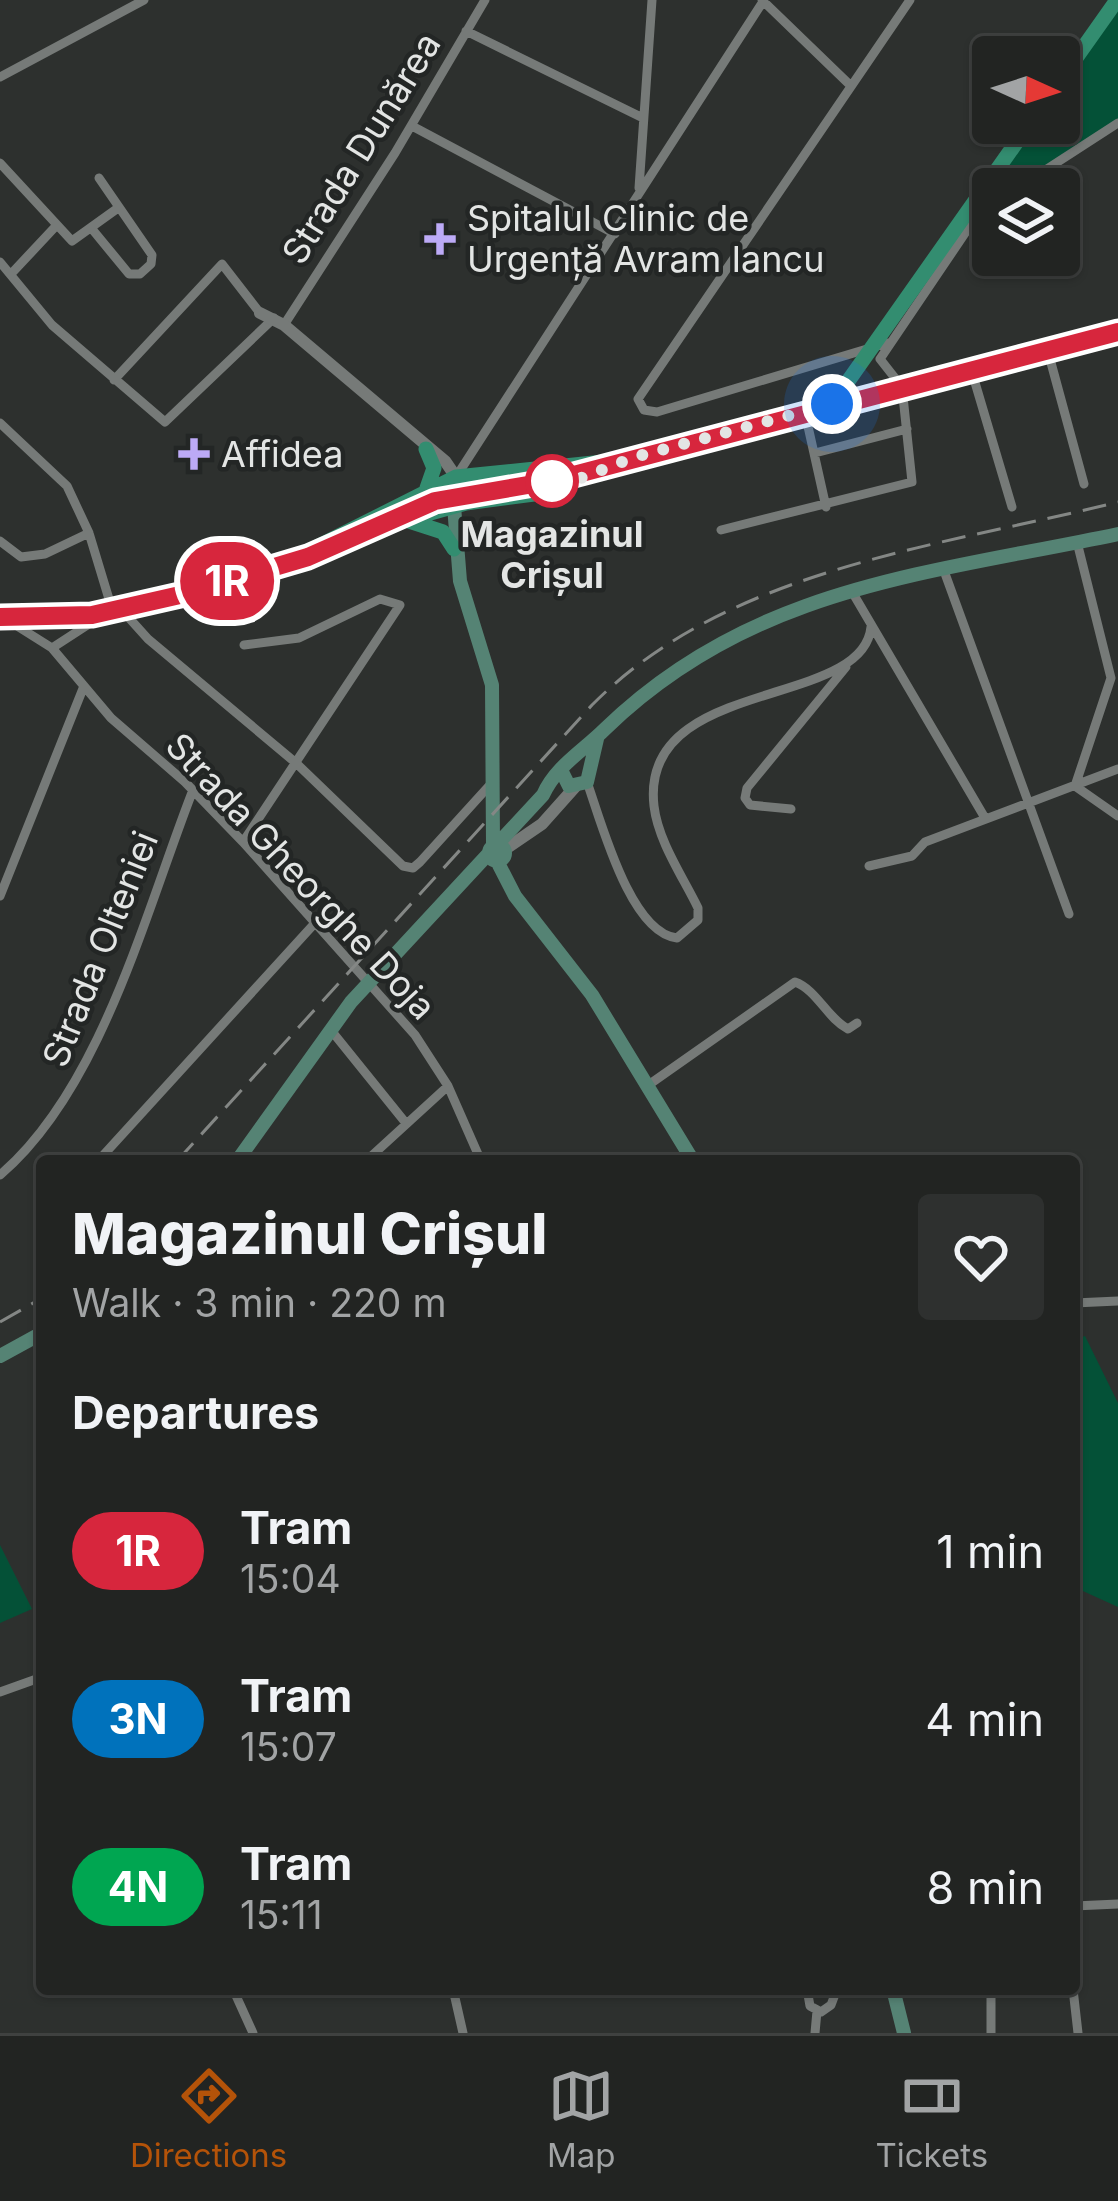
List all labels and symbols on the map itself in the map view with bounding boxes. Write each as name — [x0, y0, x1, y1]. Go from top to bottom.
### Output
street label: Strada Dunărea — [272, 24, 450, 272]
north arrow — [972, 36, 1080, 144]
place label: Spitalul Clinic de Urgență Avram Iancu — [467, 196, 824, 281]
marker: Spitalul Clinic de Urgență Avram Iancu — [424, 223, 456, 255]
your location — [802, 374, 862, 434]
place label: Affidea — [221, 432, 343, 476]
marker: Affidea — [178, 438, 210, 470]
marker: Magazinul Crișul — [527, 456, 577, 506]
place label: Magazinul Crișul — [460, 512, 644, 597]
line badge: 1R — [173, 542, 281, 620]
street label: Strada Gheorghe Doja — [157, 724, 445, 1028]
street label: Strada Olteniei — [33, 825, 167, 1073]

